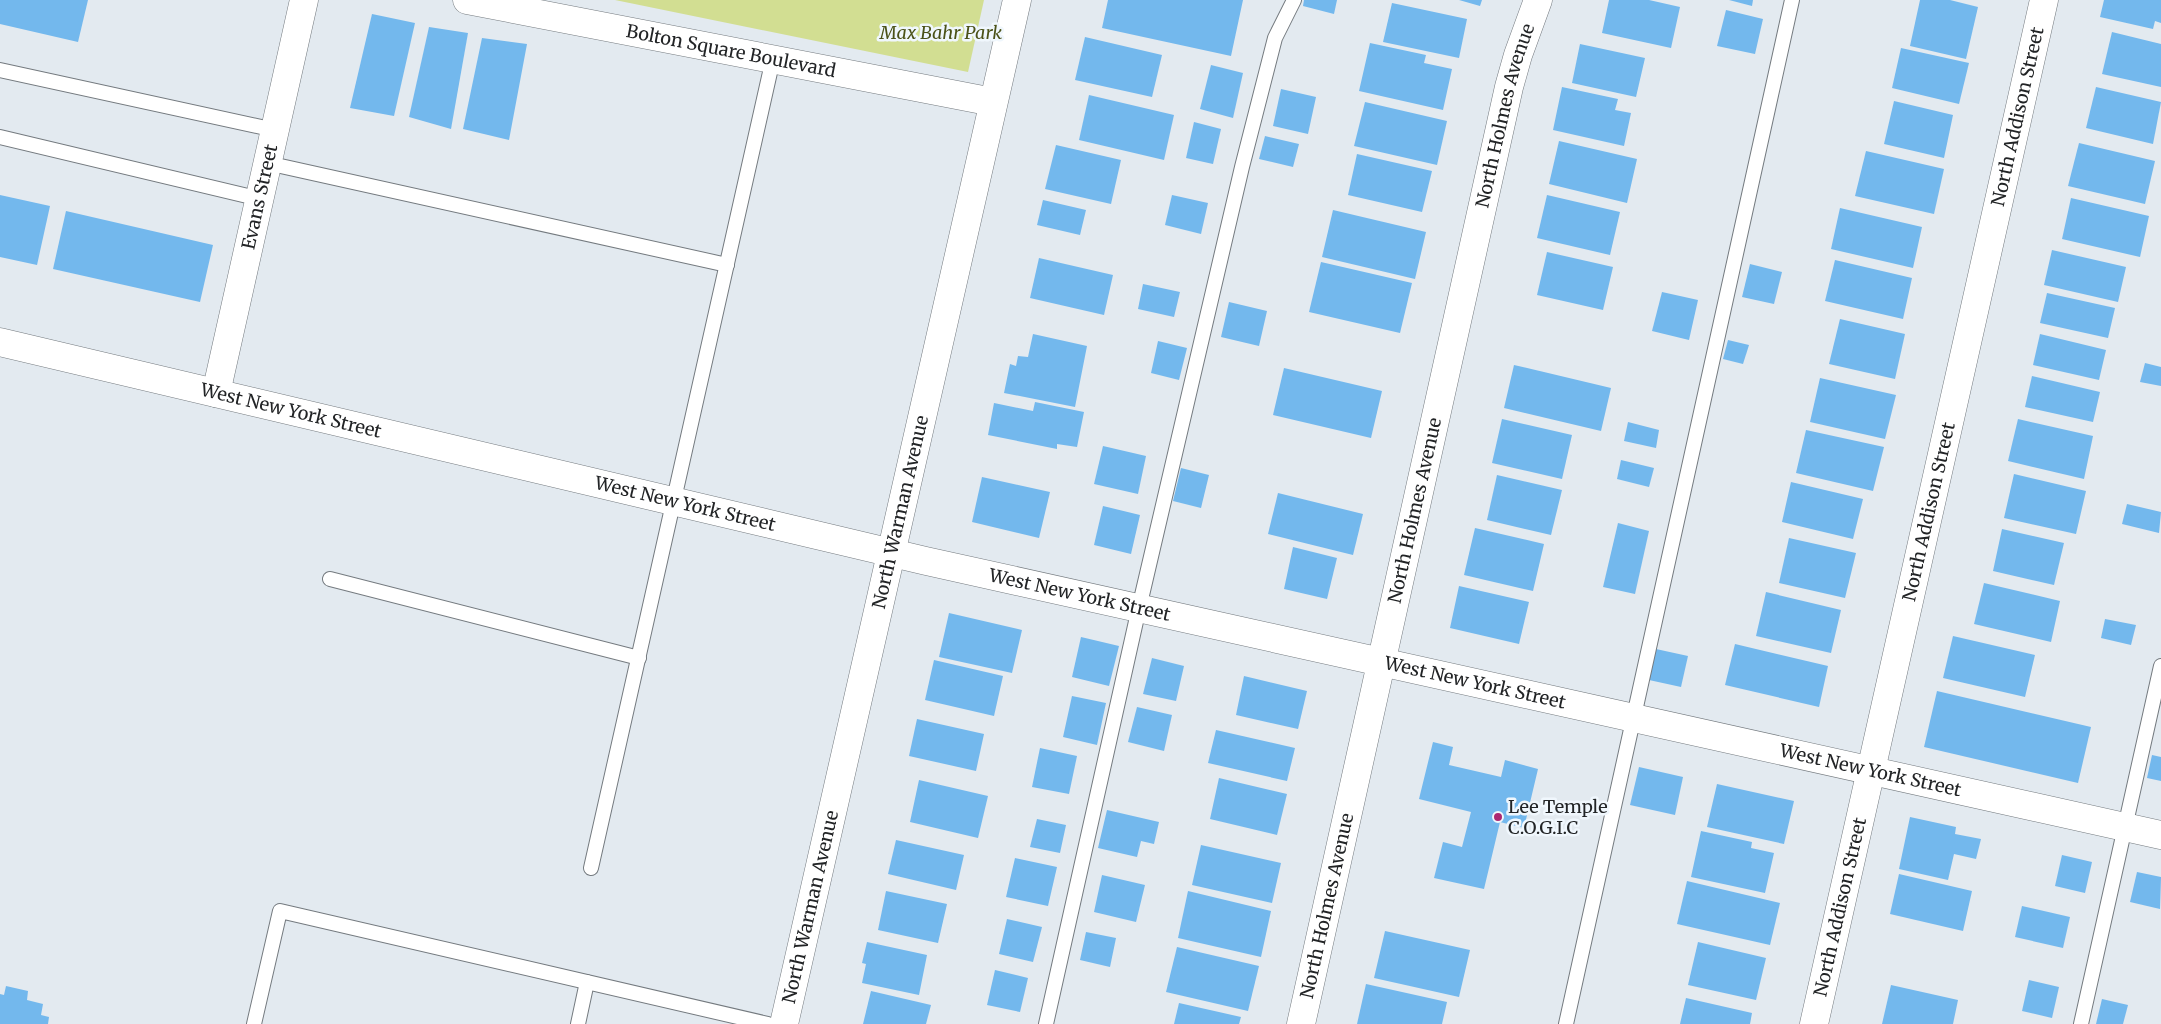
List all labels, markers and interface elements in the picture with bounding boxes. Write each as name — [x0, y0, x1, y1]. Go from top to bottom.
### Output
street label: Bolton Square Boulevard — [624, 19, 838, 82]
street label: North Holmes Avenue — [1471, 20, 1539, 210]
park label: Max Bahr Park — [879, 21, 1002, 44]
street label: North Addison Street — [1986, 25, 2049, 208]
street label: Evans Street — [236, 142, 282, 252]
street label: West New York Street — [197, 378, 384, 443]
street label: North Warman Avenue — [867, 413, 933, 611]
street label: North Holmes Avenue — [1383, 415, 1446, 605]
street label: North Addison Street — [1897, 420, 1960, 603]
street label: West New York Street — [592, 471, 778, 536]
street label: West New York Street — [986, 563, 1173, 626]
street label: West New York Street — [1381, 651, 1568, 714]
street label: West New York Street — [1777, 739, 1963, 801]
place label: Lee Temple C.O.G.I.C — [1508, 795, 1608, 839]
street label: North Warman Avenue — [777, 808, 843, 1006]
street label: North Holmes Avenue — [1295, 811, 1358, 1001]
marker: Lee Temple C.O.G.I.C — [1492, 811, 1504, 823]
street label: North Addison Street — [1809, 815, 1871, 999]

